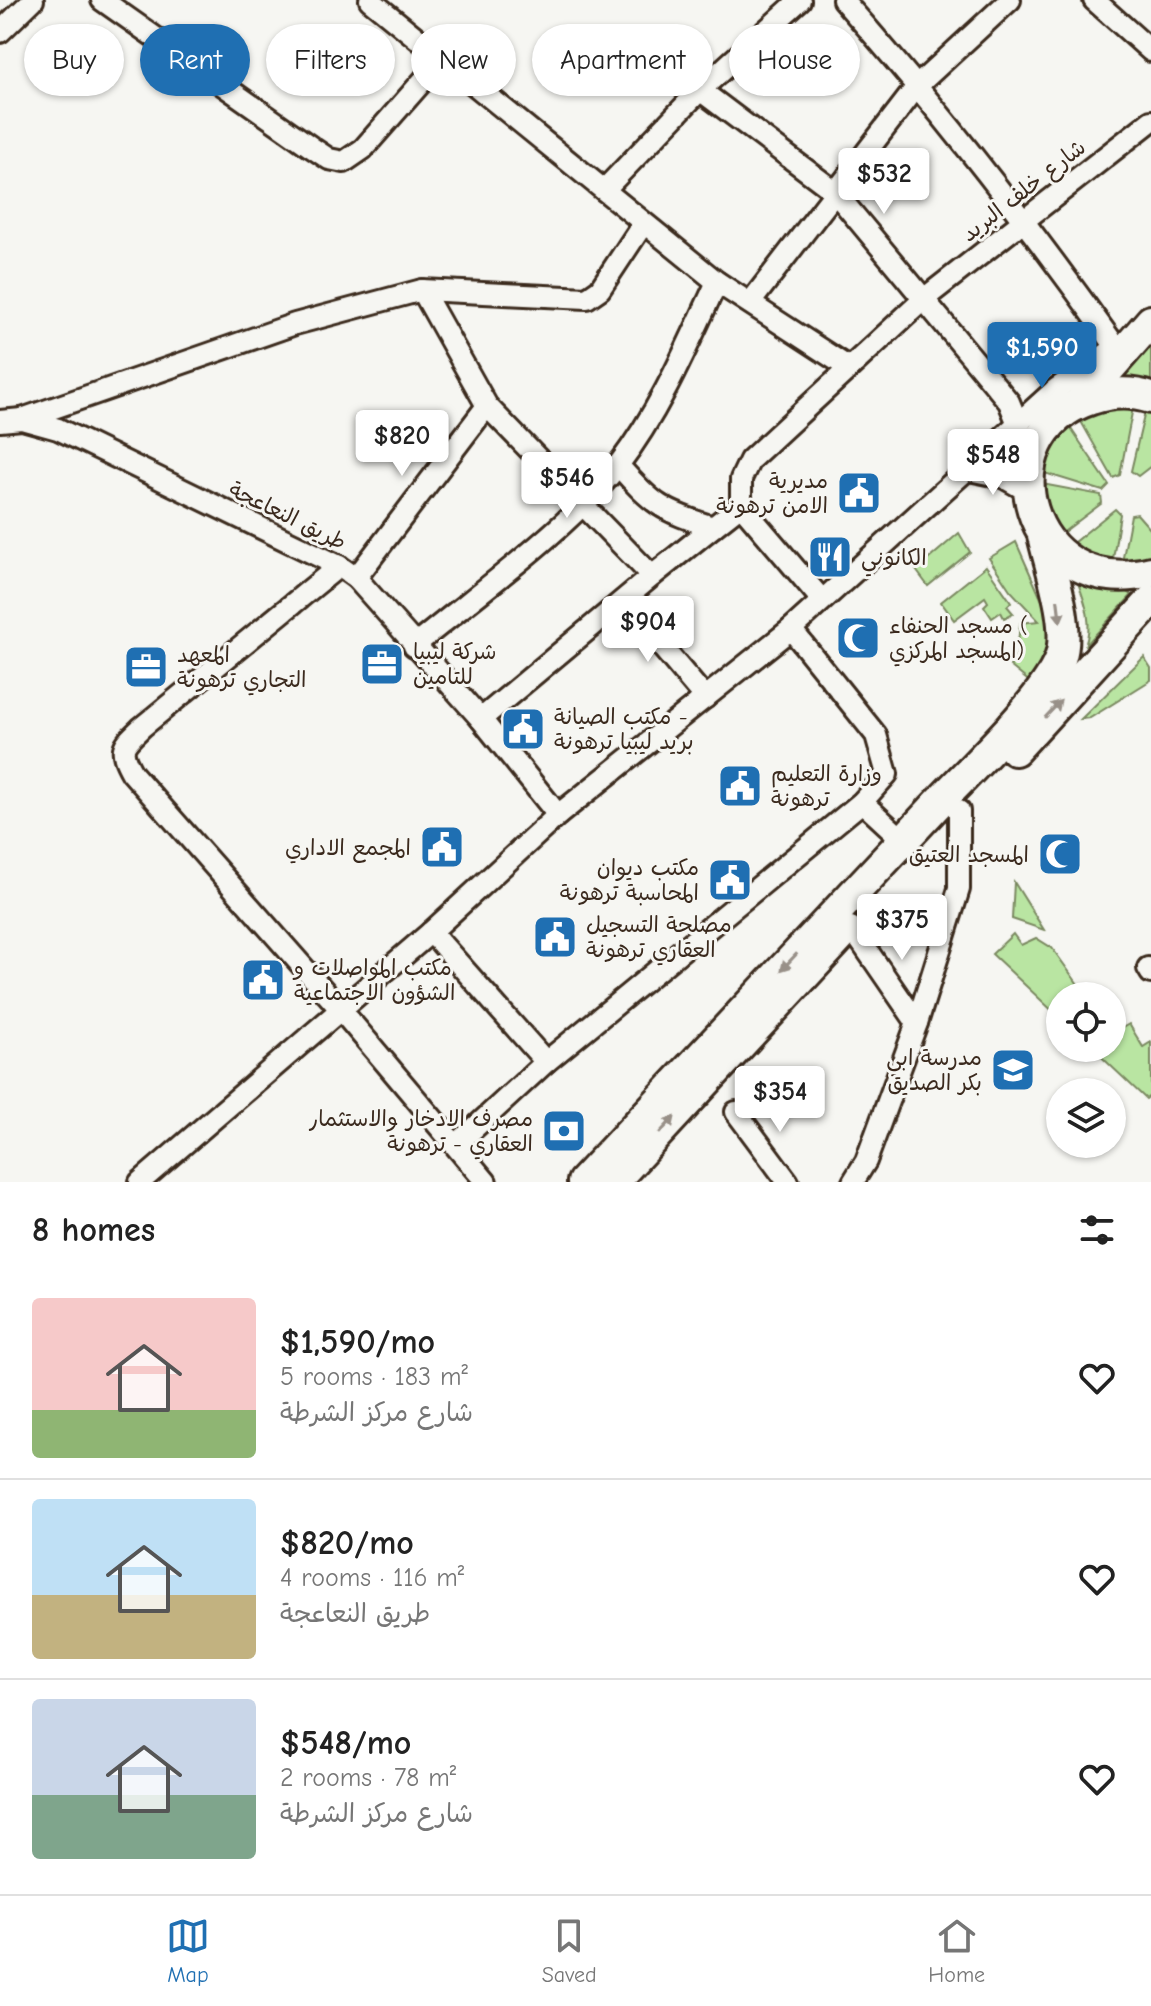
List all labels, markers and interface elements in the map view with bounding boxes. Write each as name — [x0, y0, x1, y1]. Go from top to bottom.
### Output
chip: Buy — [24, 24, 124, 96]
chip: Rent — [140, 24, 250, 96]
chip: Filters — [266, 24, 395, 96]
chip: New — [411, 24, 516, 96]
chip: Apartment — [532, 24, 713, 96]
chip: House — [729, 24, 860, 96]
street label: شارع خلف البريد — [956, 134, 1092, 249]
pin: $532 — [837, 148, 931, 216]
text: $532 — [856, 159, 912, 189]
pin: $1,590 — [977, 322, 1107, 390]
text: $1,590 — [1005, 333, 1079, 363]
pin: $820 — [355, 410, 449, 478]
text: $820 — [374, 421, 430, 451]
pin: $548 — [946, 429, 1040, 497]
text: $548 — [966, 440, 1020, 470]
pin: $546 — [520, 452, 614, 520]
text: $546 — [539, 463, 595, 493]
place label: مديرية الامن ترهونة — [716, 468, 828, 519]
public building icon: مديرية الامن ترهونة — [835, 469, 883, 517]
street label: طريق النعاعجة — [225, 476, 350, 555]
restaurant icon: الكانوني — [806, 533, 854, 581]
place label: الكانوني — [861, 545, 927, 577]
pin: $904 — [601, 596, 695, 664]
one-way arrow — [1053, 598, 1066, 623]
text: $904 — [620, 607, 676, 637]
place label: مسجد الحنفاء ( المسجد المركزي) — [889, 613, 1028, 667]
mosque icon: مسجد الحنفاء ( المسجد المركزي) — [834, 614, 882, 662]
place label: شركة ليبيا للتامين — [413, 639, 497, 690]
office icon: شركة ليبيا للتامين — [358, 640, 406, 688]
place label: المعهد التجاري ترهونة — [177, 642, 307, 696]
office icon: المعهد التجاري ترهونة — [122, 643, 170, 691]
one-way arrow — [1044, 699, 1061, 719]
place label: مكتب الصيانة - بريد ليبيا ترهونة — [554, 704, 694, 755]
public building icon: مكتب الصيانة - بريد ليبيا ترهونة — [499, 705, 547, 753]
place label: وزارة التعليم ترهونة — [771, 761, 882, 812]
public building icon: وزارة التعليم ترهونة — [716, 762, 764, 810]
public building icon: المجمع الاداري — [418, 823, 466, 871]
mosque icon: المسجد العتيق — [1036, 830, 1084, 878]
place label: المجمع الاداري — [285, 835, 411, 864]
place label: المسجد العتيق — [909, 842, 1029, 868]
place label: مكتب ديوان المحاسبة ترهونة — [560, 855, 699, 906]
public building icon: مكتب ديوان المحاسبة ترهونة — [706, 856, 754, 904]
pin: $375 — [855, 894, 949, 962]
text: $375 — [875, 905, 929, 935]
place label: مصلحة التسجيل العقاري ترهونة — [586, 912, 732, 966]
public building icon: مصلحة التسجيل العقاري ترهونة — [531, 913, 579, 961]
one-way arrow — [781, 952, 799, 971]
place label: مكتب المواصلات و الشؤون الاجتماعية — [292, 955, 455, 1006]
public building icon: مكتب المواصلات و الشؤون الاجتماعية — [239, 956, 287, 1004]
map controls — [1046, 982, 1126, 1158]
button: locate — [1046, 982, 1126, 1062]
place label: مدرسة ابي بكر الصديق — [886, 1045, 982, 1096]
school or university icon: مدرسة ابي بكر الصديق — [989, 1046, 1037, 1094]
pin: $354 — [733, 1066, 827, 1134]
text: $354 — [753, 1077, 807, 1107]
button: layers — [1046, 1078, 1126, 1158]
place label: مصرف الادخار والاستثمار العقاري - ترهونة — [308, 1106, 533, 1160]
bank icon: مصرف الادخار والاستثمار العقاري - ترهونة — [540, 1107, 588, 1155]
one-way arrow — [657, 1116, 675, 1135]
icon: filters — [1075, 1208, 1119, 1252]
text: 8 homes — [32, 1210, 155, 1250]
text: $1,590/mo — [280, 1322, 435, 1362]
icon: home — [96, 1330, 192, 1426]
icon: heart — [1075, 1356, 1119, 1400]
text: 5 rooms · 183 m² — [280, 1362, 468, 1392]
text: شارع مركز الشرطة — [280, 1398, 473, 1428]
text: $820/mo — [280, 1523, 414, 1563]
icon: home — [96, 1531, 192, 1627]
icon: heart — [1075, 1557, 1119, 1601]
text: 4 rooms · 116 m² — [280, 1563, 464, 1593]
text: طريق النعاعجة — [280, 1599, 430, 1629]
text: $548/mo — [280, 1723, 411, 1763]
icon: home — [96, 1731, 192, 1827]
icon: heart — [1075, 1757, 1119, 1801]
text: 2 rooms · 78 m² — [280, 1763, 456, 1793]
text: شارع مركز الشرطة — [280, 1799, 473, 1829]
tab: Map — [166, 1914, 210, 1988]
tab: Saved — [542, 1914, 597, 1988]
tab: Home — [928, 1914, 985, 1988]

